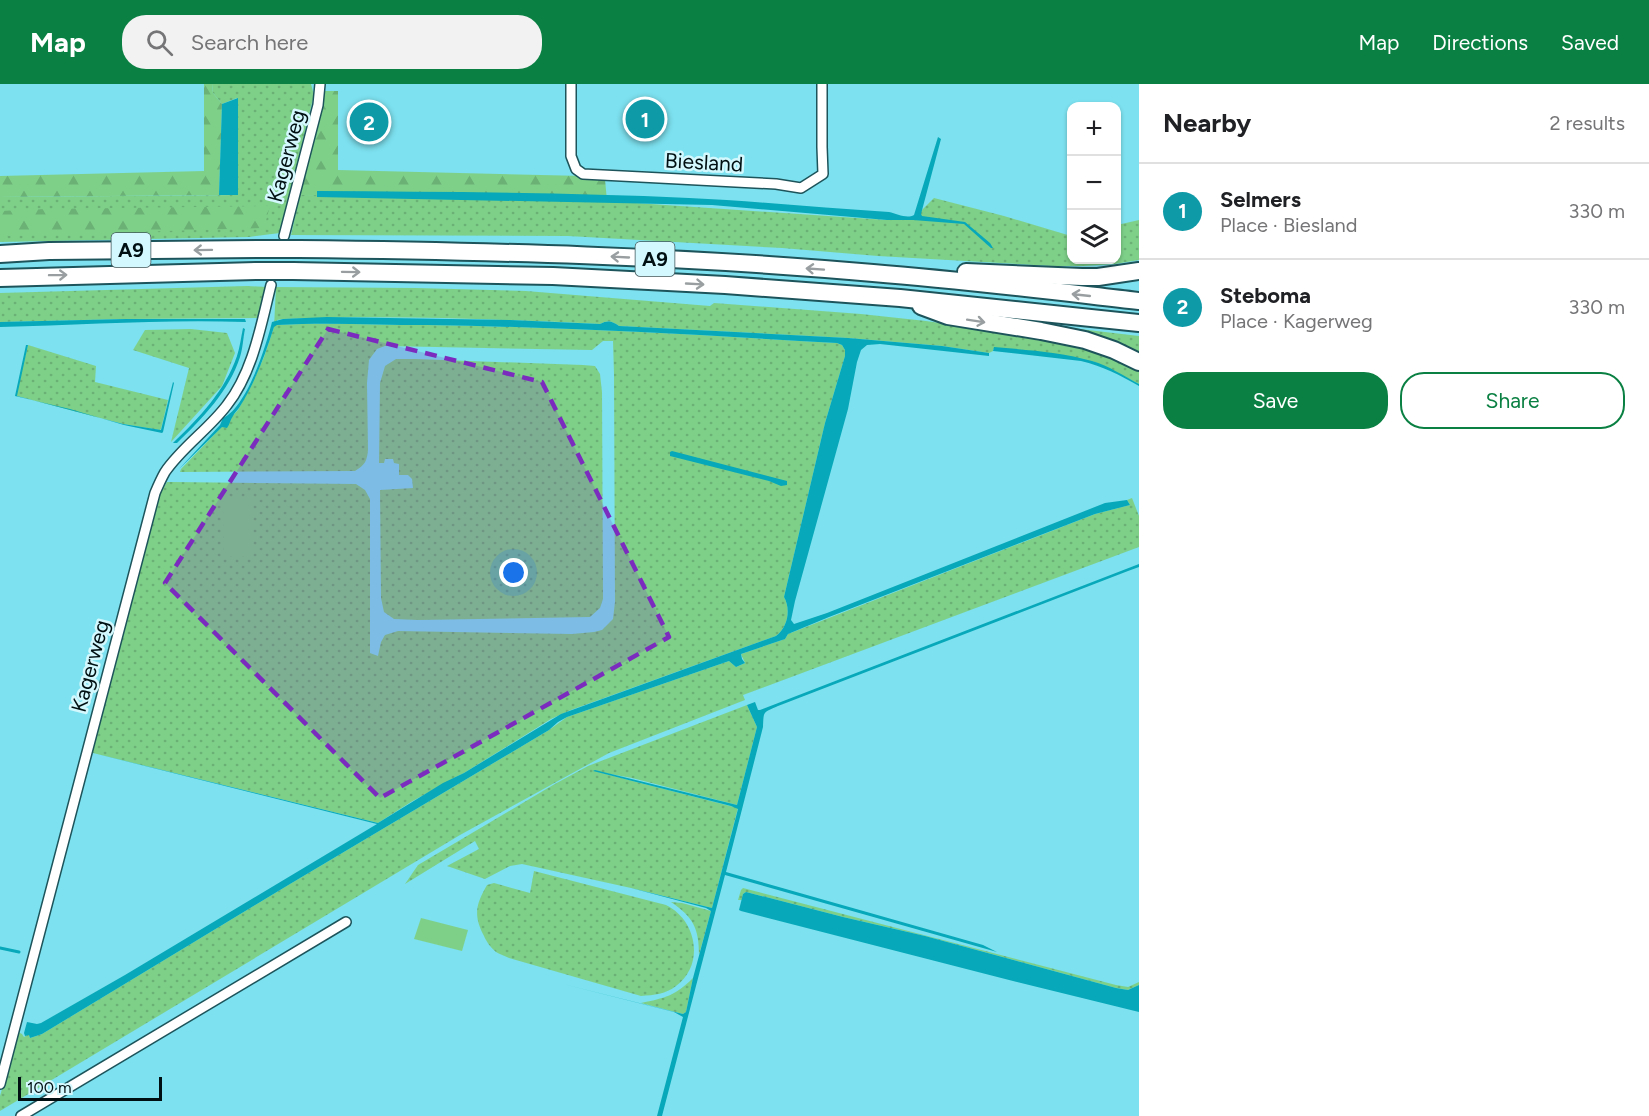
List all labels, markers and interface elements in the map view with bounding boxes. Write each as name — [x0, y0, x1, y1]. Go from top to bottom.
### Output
search box — [122, 15, 542, 69]
text: Map — [30, 25, 86, 59]
icon: search — [143, 26, 176, 59]
text: Search here — [191, 29, 308, 56]
text: Map — [1358, 30, 1399, 55]
text: Directions — [1432, 30, 1528, 55]
text: Saved — [1561, 30, 1619, 55]
pin: 1 — [626, 96, 664, 141]
pin: 2 — [350, 99, 388, 144]
map controls — [1067, 102, 1121, 264]
button: + — [1067, 102, 1121, 156]
street label: Kagerweg — [262, 107, 310, 205]
text: Nearby — [1163, 107, 1251, 139]
text: 2 results — [1549, 111, 1625, 135]
street label: Biesland — [664, 147, 744, 177]
button: − — [1067, 156, 1121, 210]
text: Selmers — [1220, 186, 1301, 213]
text: 1 — [1178, 199, 1187, 223]
text: 330 m — [1568, 199, 1625, 223]
button: layers — [1067, 210, 1121, 264]
text: Place · Biesland — [1220, 213, 1357, 237]
road number: A9 — [112, 233, 150, 267]
road number: A9 — [636, 242, 674, 276]
one-way arrow — [194, 244, 214, 255]
one-way arrow — [611, 251, 631, 262]
one-way arrow — [805, 263, 825, 274]
one-way arrow — [341, 266, 361, 278]
one-way arrow — [48, 270, 68, 281]
one-way arrow — [685, 278, 705, 289]
text: Steboma — [1220, 282, 1311, 309]
one-way arrow — [1071, 289, 1091, 300]
text: 2 — [1177, 295, 1188, 319]
text: 330 m — [1568, 295, 1625, 319]
text: Place · Kagerweg — [1220, 309, 1373, 333]
one-way arrow — [966, 315, 986, 326]
button: Save — [1163, 372, 1388, 429]
button: Share — [1400, 372, 1625, 429]
your location — [499, 558, 528, 587]
street label: Kagerweg — [66, 617, 114, 715]
scale bar — [18, 1074, 162, 1102]
text: 100 m — [27, 1078, 72, 1097]

